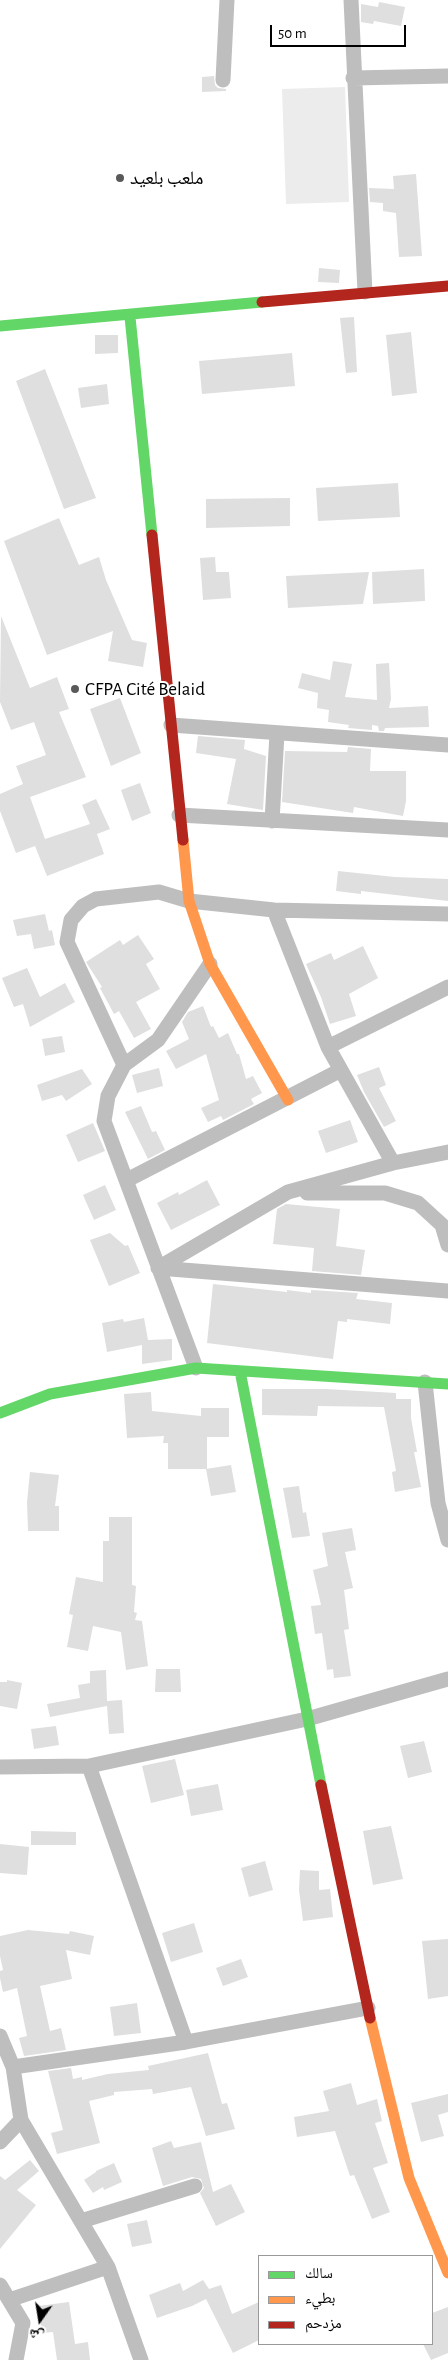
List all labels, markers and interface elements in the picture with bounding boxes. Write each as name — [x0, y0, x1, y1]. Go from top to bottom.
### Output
scale bar — [273, 15, 409, 47]
text: 50 m — [278, 26, 307, 41]
place label: ملعب بلعيد — [130, 167, 203, 189]
marker: ملعب بلعيد — [114, 172, 126, 184]
place label: CFPA Cité Belaid — [85, 678, 205, 700]
marker: CFPA Cité Belaid — [69, 683, 81, 695]
legend — [258, 2255, 433, 2345]
text: سالك — [305, 2266, 333, 2281]
text: بطيء — [305, 2291, 335, 2306]
north arrow — [15, 2295, 65, 2345]
text: مزدحم — [305, 2316, 342, 2331]
text: ش — [28, 2326, 45, 2343]

